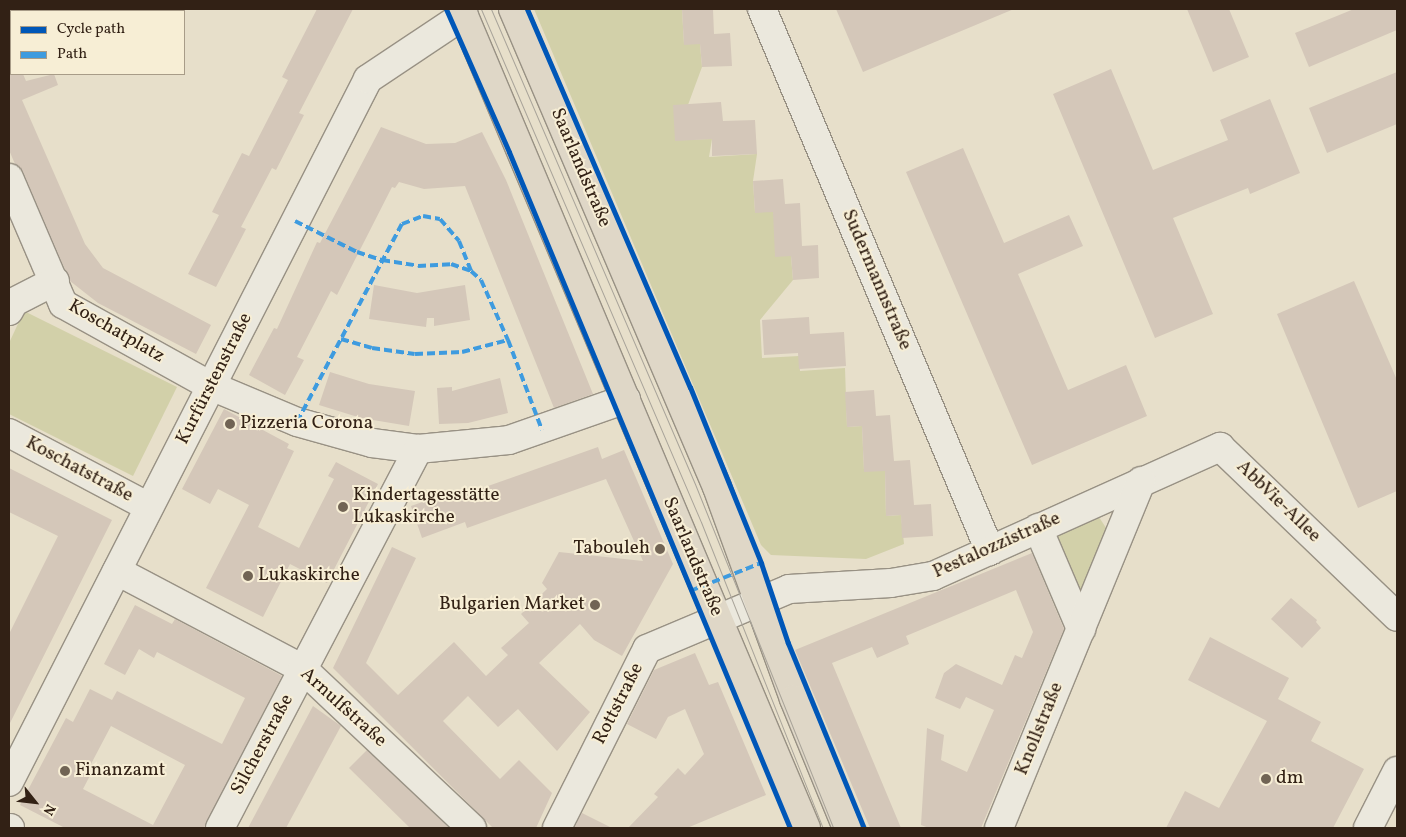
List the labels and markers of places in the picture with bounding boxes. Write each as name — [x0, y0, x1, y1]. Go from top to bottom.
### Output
place label: Pizzeria Corona — [240, 413, 373, 435]
marker: Pizzeria Corona — [224, 418, 236, 430]
place label: Kindertagesstätte Lukaskirche — [353, 485, 500, 529]
marker: Kindertagesstätte Lukaskirche — [337, 501, 349, 513]
place label: Tabouleh — [573, 538, 650, 560]
marker: Tabouleh — [654, 543, 666, 555]
place label: Lukaskirche — [258, 565, 360, 587]
marker: Lukaskirche — [242, 570, 254, 582]
place label: Bulgarien Market — [439, 594, 585, 616]
marker: Bulgarien Market — [589, 599, 601, 611]
place label: Finanzamt — [75, 760, 165, 782]
marker: Finanzamt — [59, 765, 71, 777]
place label: dm — [1276, 768, 1304, 790]
marker: dm — [1260, 773, 1272, 785]

